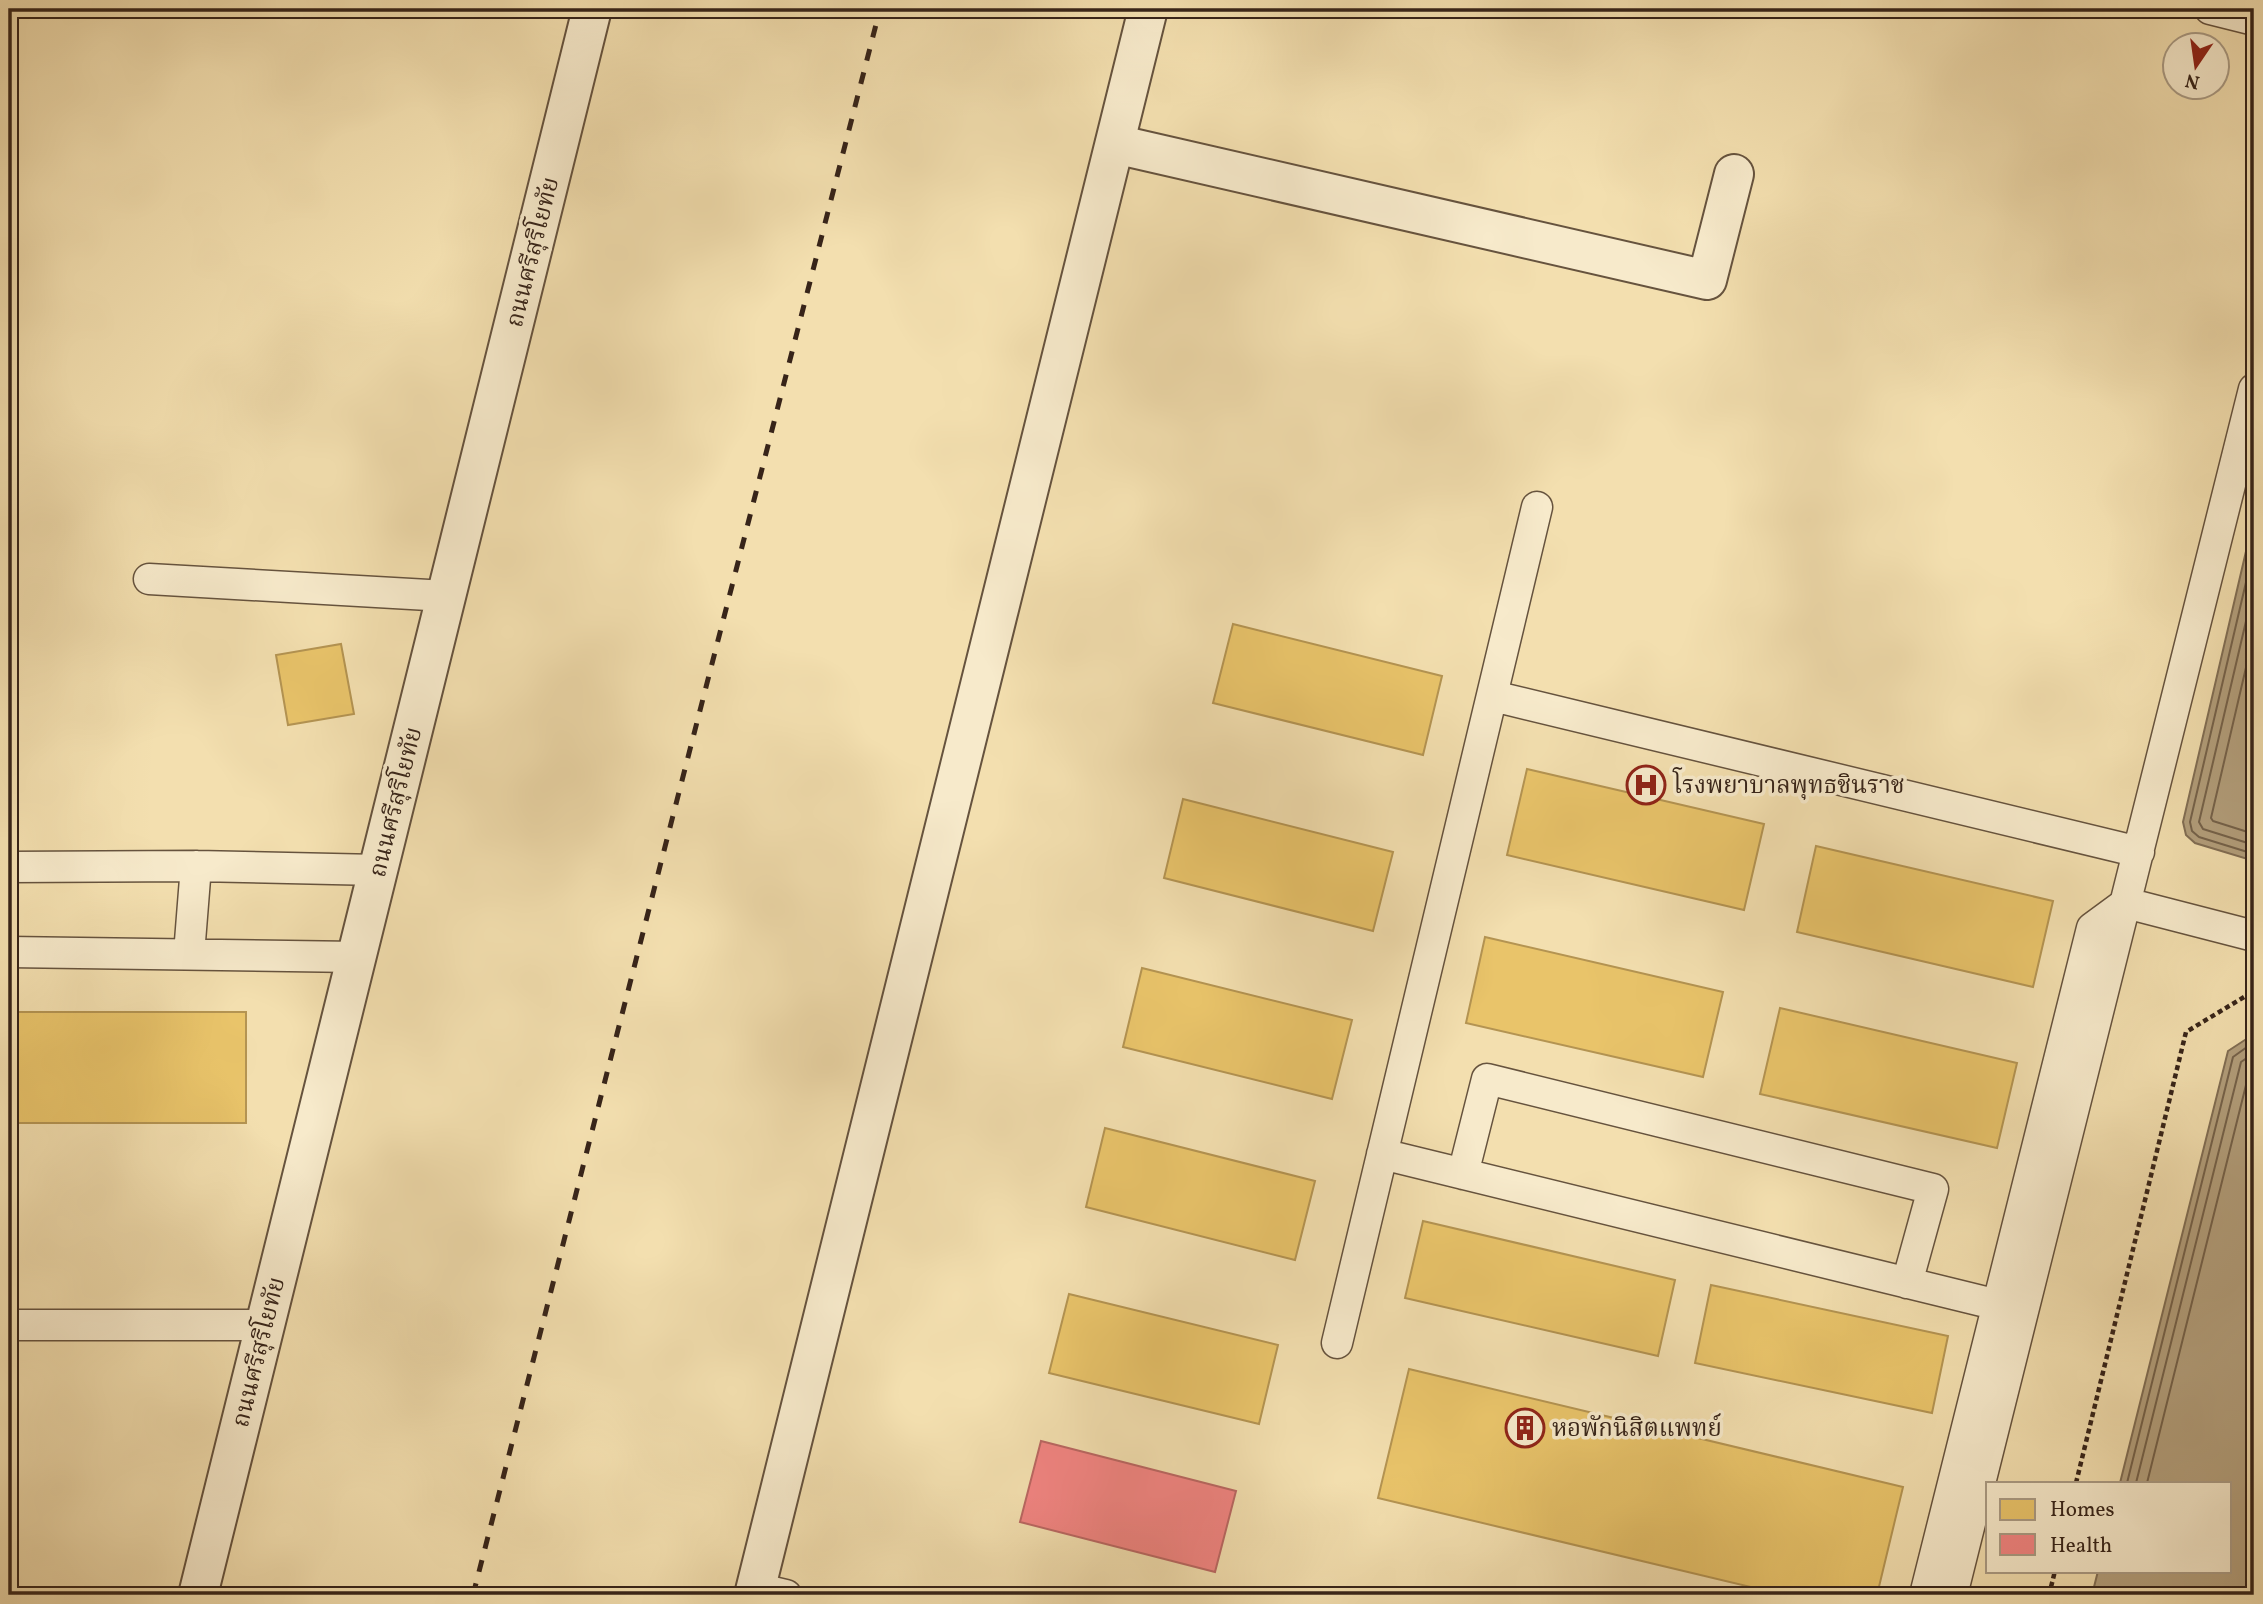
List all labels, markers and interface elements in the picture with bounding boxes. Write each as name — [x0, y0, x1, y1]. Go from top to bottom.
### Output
north arrow — [2162, 32, 2232, 102]
text: N — [2183, 66, 2202, 95]
street label: ถนนศรีสุริโยทัย — [496, 173, 569, 331]
street label: ถนนศรีสุริโยทัย — [359, 723, 432, 881]
hospital icon: โรงพยาบาลพุทธชินราช — [1625, 764, 1667, 806]
place label: โรงพยาบาลพุทธชินราช — [1672, 767, 1905, 804]
street label: ถนนศรีสุริโยทัย — [222, 1273, 295, 1431]
building icon: หอพักนิสิตแพทย์ — [1504, 1407, 1546, 1449]
place label: หอพักนิสิตแพทย์ — [1552, 1412, 1722, 1447]
legend — [1986, 1482, 2232, 1572]
text: Homes — [2050, 1496, 2115, 1525]
text: Health — [2050, 1532, 2112, 1561]

